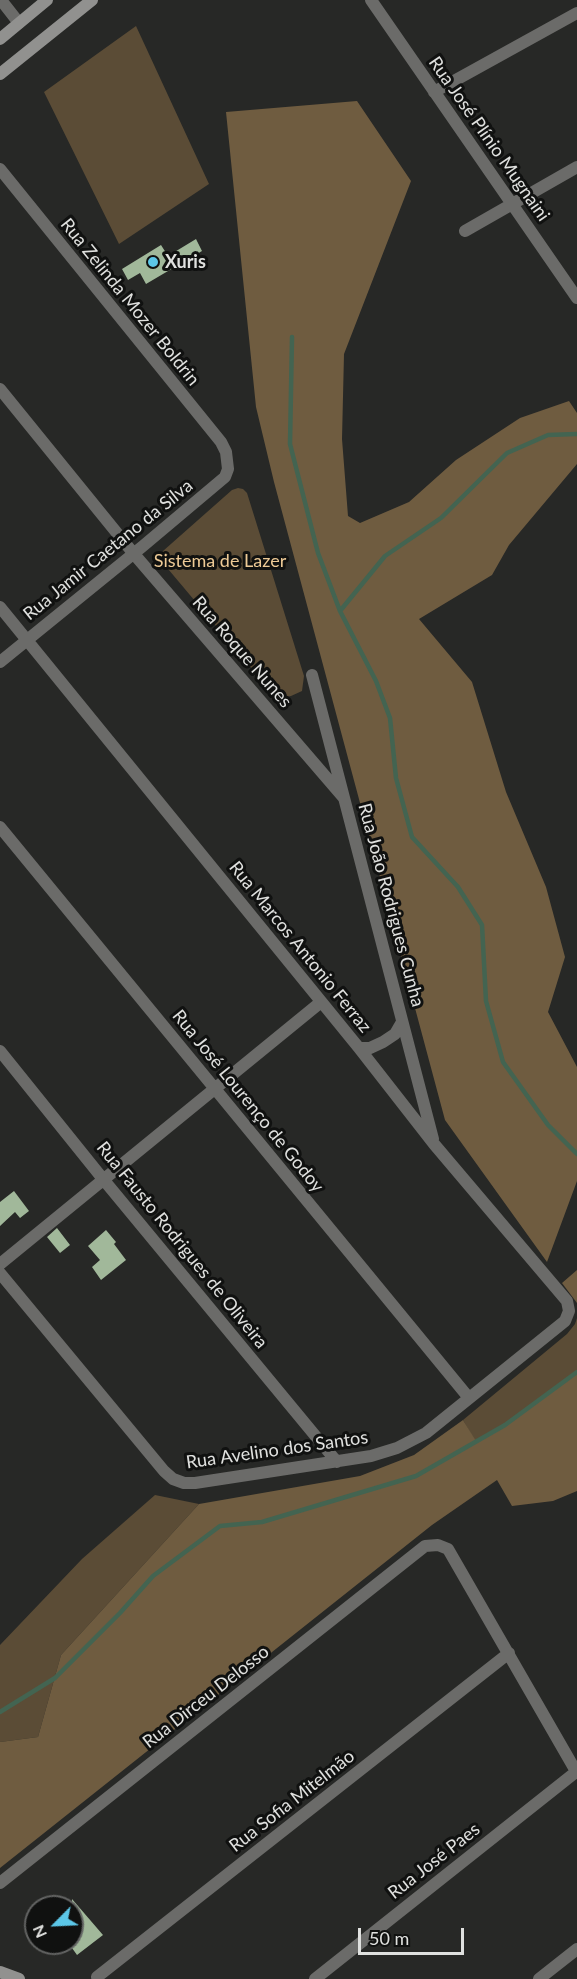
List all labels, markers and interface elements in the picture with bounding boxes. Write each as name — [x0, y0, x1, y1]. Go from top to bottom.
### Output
street label: Rua José Plínio Mugnaini — [424, 53, 554, 225]
street label: Rua Zelinda Mozer Boldrin — [56, 214, 204, 390]
place label: Xuris — [165, 251, 206, 273]
marker: Xuris — [146, 255, 160, 269]
street label: Rua Jamir Caetano da Silva — [19, 475, 197, 625]
park label: Sistema de Lazer — [154, 550, 286, 572]
street label: Rua Roque Nunes — [188, 592, 296, 712]
street label: Rua João Rodrigues Cunha — [353, 801, 429, 1009]
street label: Rua Marcos Antonio Ferraz — [224, 857, 376, 1037]
street label: Rua José Lourenço de Godoy — [168, 1005, 328, 1197]
street label: Rua Fausto Rodrigues de Oliveira — [92, 1137, 272, 1353]
street label: Rua Avelino dos Santos — [185, 1427, 369, 1473]
street label: Rua Dirceu Delosso — [139, 1641, 273, 1753]
street label: Rua Sofia Mitelmão — [225, 1745, 359, 1857]
street label: Rua José Paes — [384, 1818, 484, 1904]
north arrow — [24, 1895, 84, 1955]
scale bar — [361, 1916, 468, 1954]
text: N — [28, 1922, 50, 1941]
text: 50 m — [369, 1927, 409, 1949]

